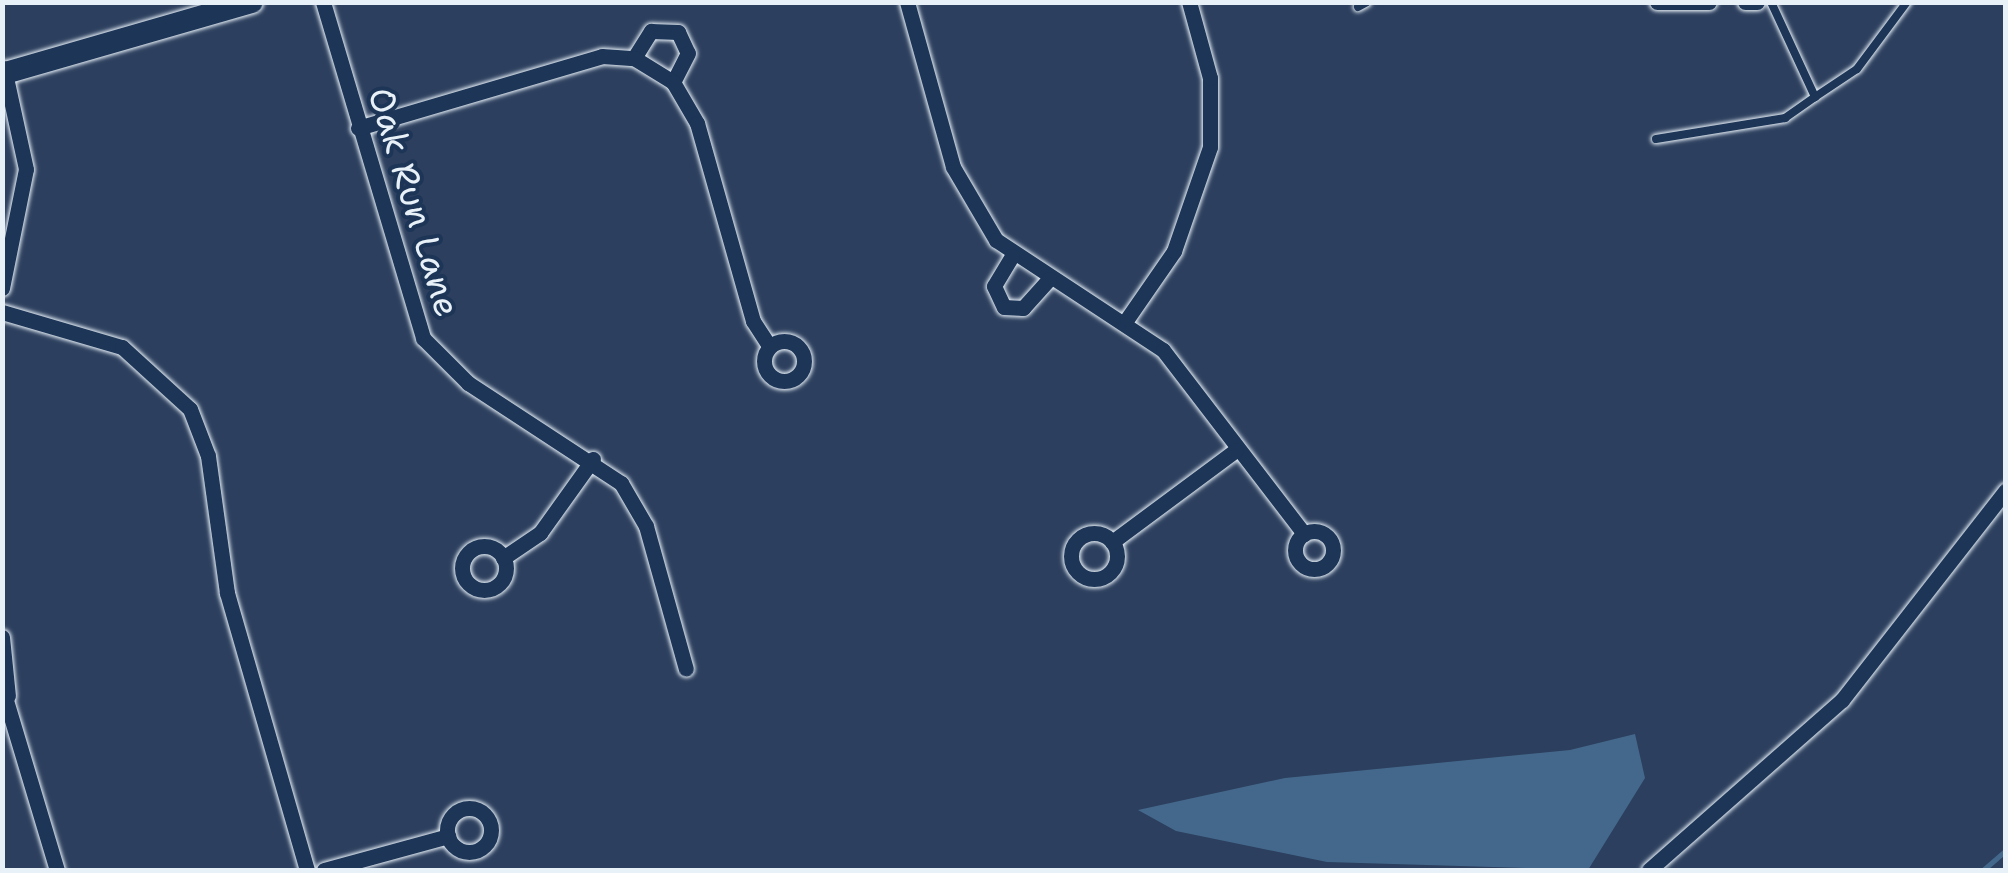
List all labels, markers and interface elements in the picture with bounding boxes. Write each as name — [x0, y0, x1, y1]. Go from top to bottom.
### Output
street label: Oak Run Lane — [359, 82, 469, 322]

